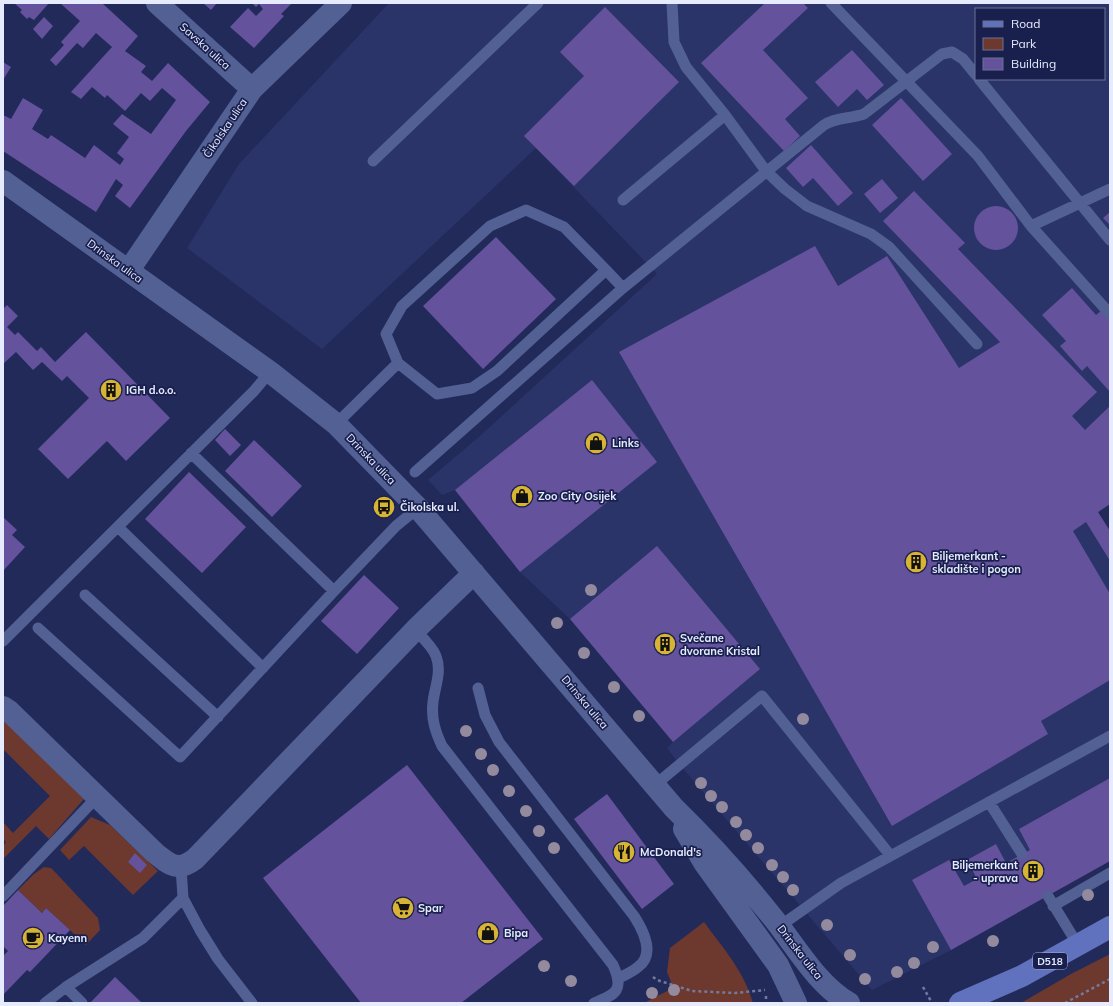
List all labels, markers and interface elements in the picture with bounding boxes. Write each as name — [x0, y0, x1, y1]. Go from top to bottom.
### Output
legend — [975, 8, 1105, 80]
text: Road — [1011, 16, 1040, 31]
street label: Savska ulica — [177, 20, 233, 72]
text: Park — [1011, 36, 1037, 51]
text: Building — [1011, 56, 1056, 71]
street label: Čikolska ulica — [200, 96, 250, 160]
street label: Drinska ulica — [84, 236, 146, 286]
building icon: IGH d.o.o. — [98, 377, 124, 403]
place label: IGH d.o.o. — [126, 383, 176, 397]
shop icon: Links — [583, 430, 609, 456]
street label: Drinska ulica — [343, 431, 399, 487]
place label: Links — [612, 436, 640, 450]
shop icon: Zoo City Osijek — [509, 483, 535, 509]
place label: Zoo City Osijek — [538, 489, 617, 503]
bus stop icon: Čikolska ul. — [371, 494, 397, 520]
place label: Čikolska ul. — [400, 500, 460, 514]
building icon: Biljemerkant - skladište i pogon — [903, 549, 929, 575]
place label: Biljemerkant - skladište i pogon — [932, 549, 1021, 576]
building icon: Svečane dvorane Kristal — [652, 631, 678, 657]
place label: Svečane dvorane Kristal — [680, 631, 760, 658]
street label: Drinska ulica — [559, 672, 611, 732]
restaurant icon: McDonald's — [611, 839, 637, 865]
place label: McDonald's — [640, 845, 702, 859]
place label: Biljemerkant - uprava — [952, 858, 1018, 885]
building icon: Biljemerkant - uprava — [1020, 858, 1046, 884]
supermarket icon: Spar — [390, 895, 416, 921]
place label: Spar — [418, 901, 444, 915]
shop icon: Bipa — [475, 920, 501, 946]
street label: Drinska ulica — [774, 922, 826, 982]
cafe icon: Kayenn — [20, 925, 46, 951]
place label: Bipa — [504, 926, 528, 940]
place label: Kayenn — [48, 931, 87, 945]
road number: D518 — [1033, 953, 1067, 969]

